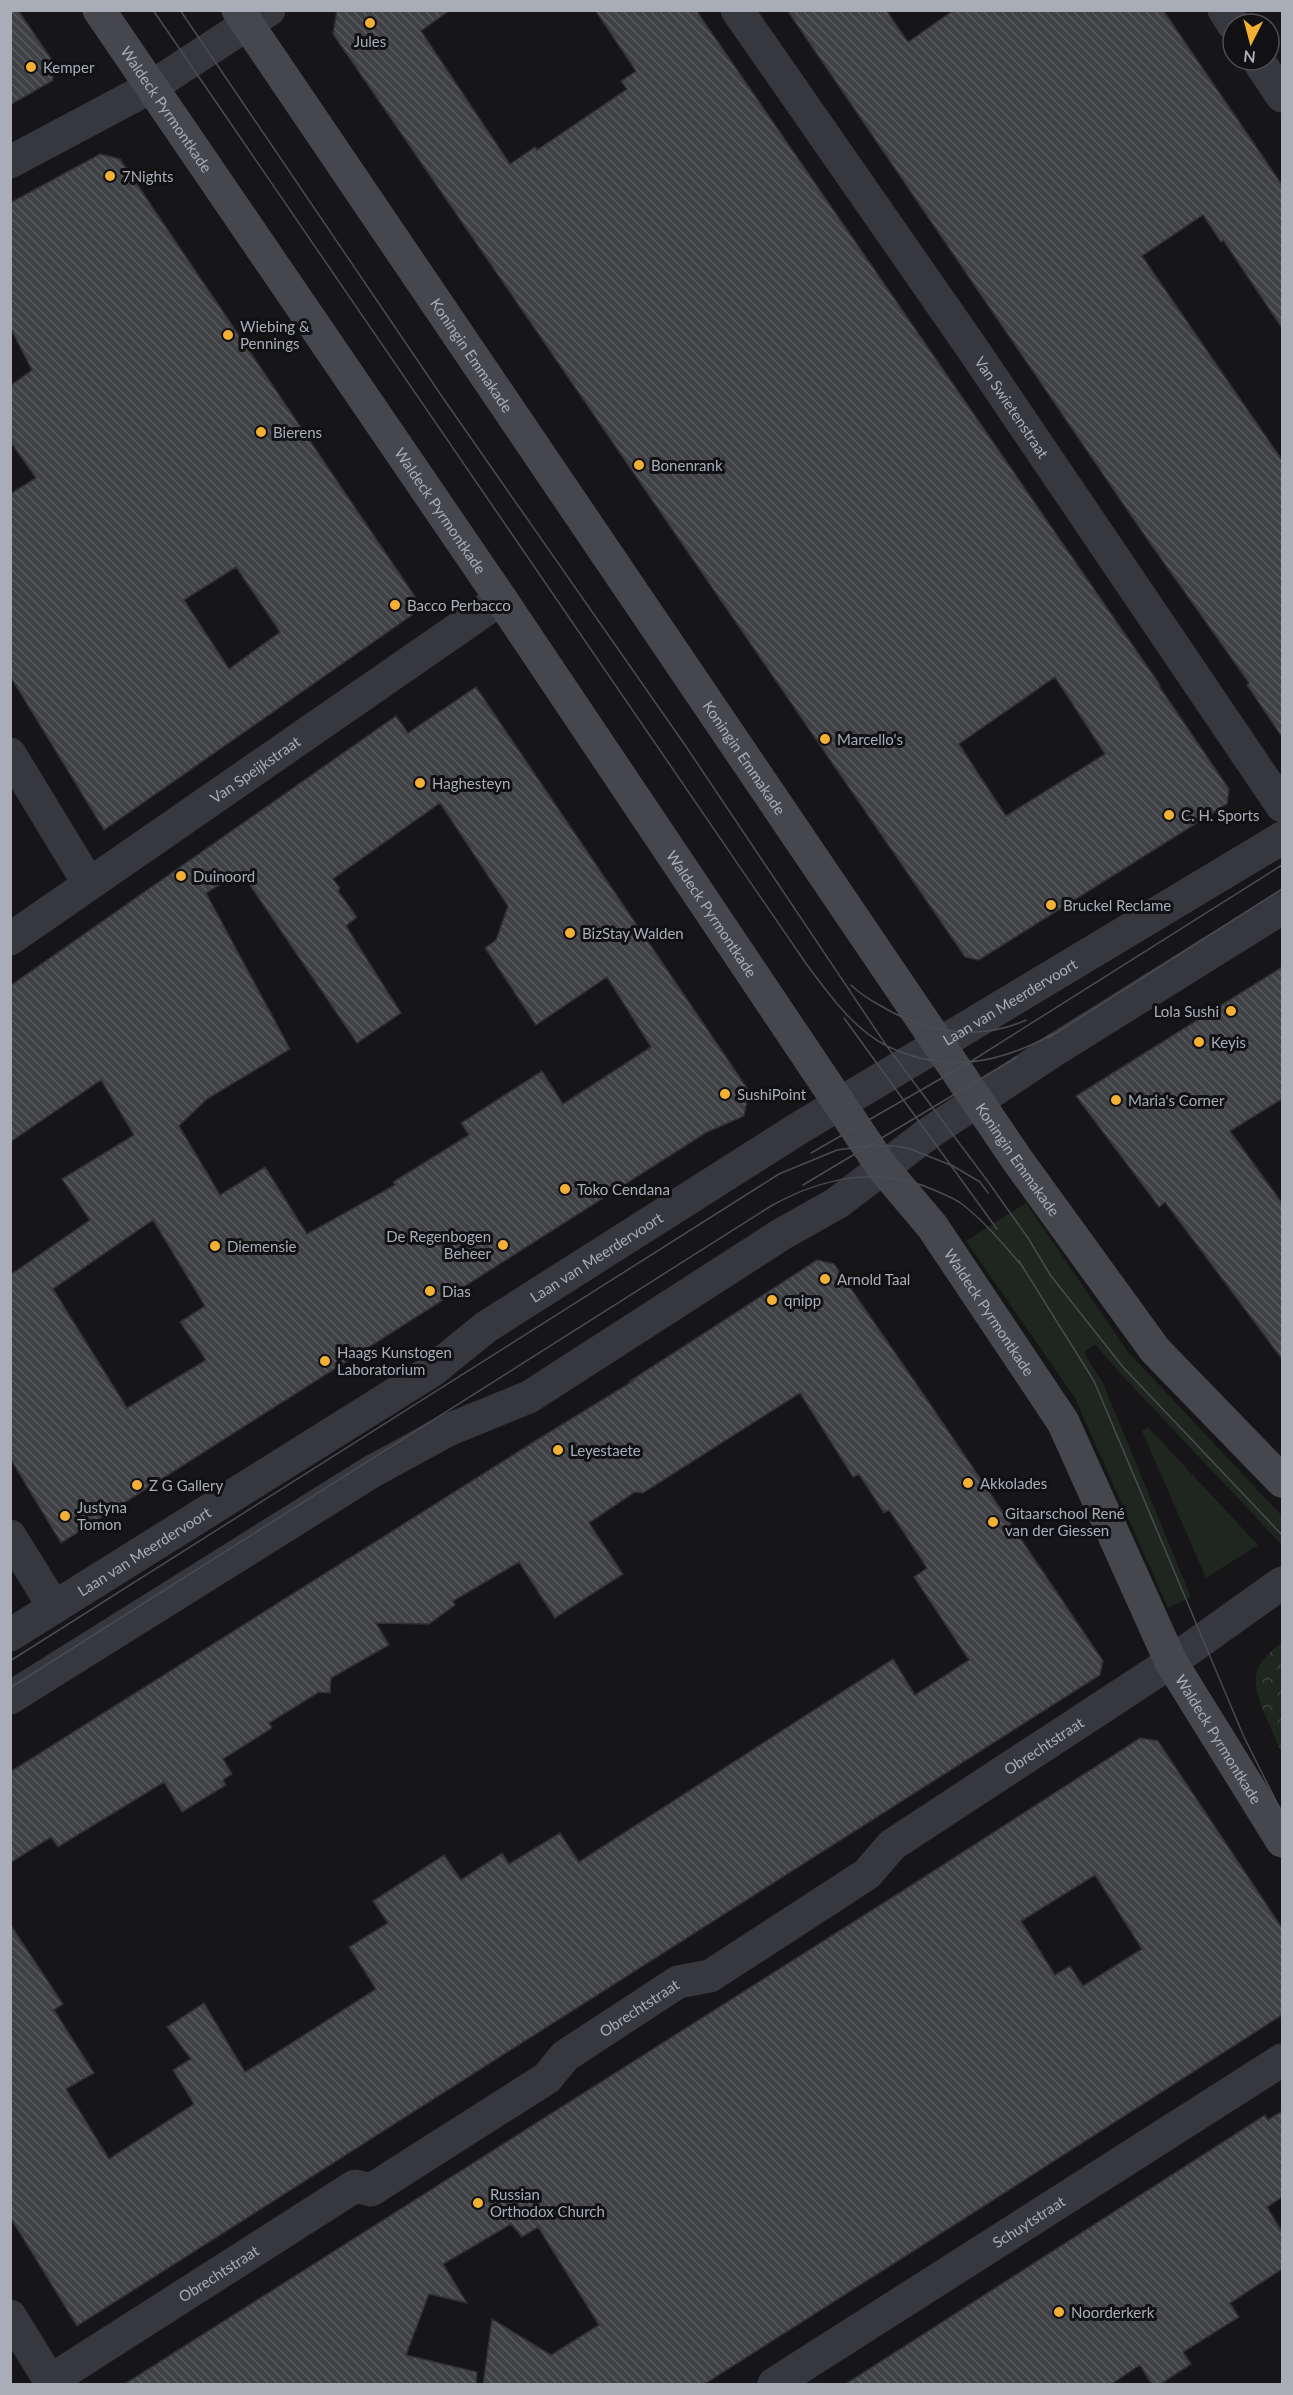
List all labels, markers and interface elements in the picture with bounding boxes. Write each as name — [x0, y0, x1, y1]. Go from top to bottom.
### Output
north arrow — [1221, 12, 1281, 72]
marker: Jules — [363, 16, 377, 30]
place label: Jules — [354, 32, 386, 50]
street label: Waldeck Pyrmontkade — [117, 43, 216, 176]
text: N — [1242, 47, 1257, 68]
place label: Kemper — [43, 58, 95, 76]
marker: Kemper — [24, 60, 38, 74]
place label: 7Nights — [122, 167, 174, 185]
marker: 7Nights — [103, 169, 117, 183]
street label: Koningin Emmakade — [427, 295, 517, 416]
place label: Wiebing & Pennings — [240, 317, 310, 352]
marker: Wiebing & Pennings — [221, 328, 235, 342]
street label: Van Swietenstraat — [971, 353, 1053, 462]
place label: Bierens — [273, 423, 322, 441]
marker: Bierens — [254, 425, 268, 439]
street label: Waldeck Pyrmontkade — [391, 444, 490, 577]
place label: Bonenrank — [651, 456, 723, 474]
marker: Bonenrank — [632, 458, 646, 472]
place label: Bacco Perbacco — [407, 596, 511, 614]
marker: Bacco Perbacco — [388, 598, 402, 612]
street label: Koningin Emmakade — [700, 697, 790, 818]
place label: Marcello's — [837, 730, 903, 748]
street label: Van Speijkstraat — [207, 732, 304, 807]
marker: Marcello's — [818, 732, 832, 746]
place label: Haghesteyn — [432, 774, 510, 792]
marker: Haghesteyn — [413, 776, 427, 790]
place label: C. H. Sports — [1181, 806, 1259, 824]
marker: C. H. Sports — [1162, 808, 1176, 822]
street label: Waldeck Pyrmontkade — [663, 847, 761, 981]
place label: Duinoord — [193, 867, 255, 885]
marker: Duinoord — [174, 869, 188, 883]
place label: Bruckel Reclame — [1063, 896, 1171, 914]
marker: Bruckel Reclame — [1044, 898, 1058, 912]
place label: BizStay Walden — [582, 924, 684, 942]
marker: BizStay Walden — [563, 926, 577, 940]
street label: Laan van Meerdervoort — [939, 954, 1081, 1049]
place label: Lola Sushi — [1154, 1002, 1219, 1020]
marker: Lola Sushi — [1224, 1004, 1238, 1018]
place label: Keyis — [1211, 1033, 1246, 1051]
marker: Keyis — [1192, 1035, 1206, 1049]
place label: SushiPoint — [737, 1085, 807, 1103]
marker: SushiPoint — [718, 1087, 732, 1101]
place label: Maria's Corner — [1128, 1091, 1225, 1109]
marker: Maria's Corner — [1109, 1093, 1123, 1107]
street label: Koningin Emmakade — [972, 1099, 1064, 1219]
place label: Toko Cendana — [577, 1180, 670, 1198]
marker: Toko Cendana — [558, 1182, 572, 1196]
street label: Laan van Meerdervoort — [527, 1208, 666, 1306]
place label: De Regenbogen Beheer — [386, 1227, 492, 1262]
place label: Diemensie — [227, 1237, 296, 1255]
marker: De Regenbogen Beheer — [496, 1238, 510, 1252]
marker: Diemensie — [208, 1239, 222, 1253]
street label: Waldeck Pyrmontkade — [941, 1245, 1038, 1379]
place label: Arnold Taal — [837, 1270, 910, 1288]
marker: Arnold Taal — [818, 1272, 832, 1286]
place label: Dias — [442, 1282, 471, 1300]
marker: Dias — [423, 1284, 437, 1298]
place label: qnipp — [784, 1291, 821, 1309]
marker: qnipp — [765, 1293, 779, 1307]
place label: Haags Kunstogen Laboratorium — [337, 1343, 452, 1378]
marker: Haags Kunstogen Laboratorium — [318, 1354, 332, 1368]
place label: Leyestaete — [570, 1441, 641, 1459]
marker: Leyestaete — [551, 1443, 565, 1457]
place label: Akkolades — [980, 1474, 1047, 1492]
place label: Z G Gallery — [149, 1476, 223, 1494]
marker: Akkolades — [961, 1476, 975, 1490]
marker: Z G Gallery — [130, 1478, 144, 1492]
place label: Justyna Tomon — [77, 1498, 127, 1533]
street label: Laan van Meerdervoort — [74, 1502, 214, 1600]
place label: Gitaarschool René van der Giessen — [1005, 1504, 1125, 1539]
marker: Justyna Tomon — [58, 1509, 72, 1523]
marker: Gitaarschool René van der Giessen — [986, 1515, 1000, 1529]
street label: Waldeck Pyrmontkade — [1172, 1671, 1266, 1807]
street label: Obrechtstraat — [1000, 1713, 1087, 1778]
street label: Obrechtstraat — [596, 1975, 683, 2040]
place label: Russian Orthodox Church — [490, 2185, 605, 2220]
street label: Schuytstraat — [989, 2191, 1069, 2251]
marker: Russian Orthodox Church — [471, 2196, 485, 2210]
street label: Obrechtstraat — [175, 2241, 262, 2306]
place label: Noorderkerk — [1071, 2303, 1155, 2321]
marker: Noorderkerk — [1052, 2305, 1066, 2319]

